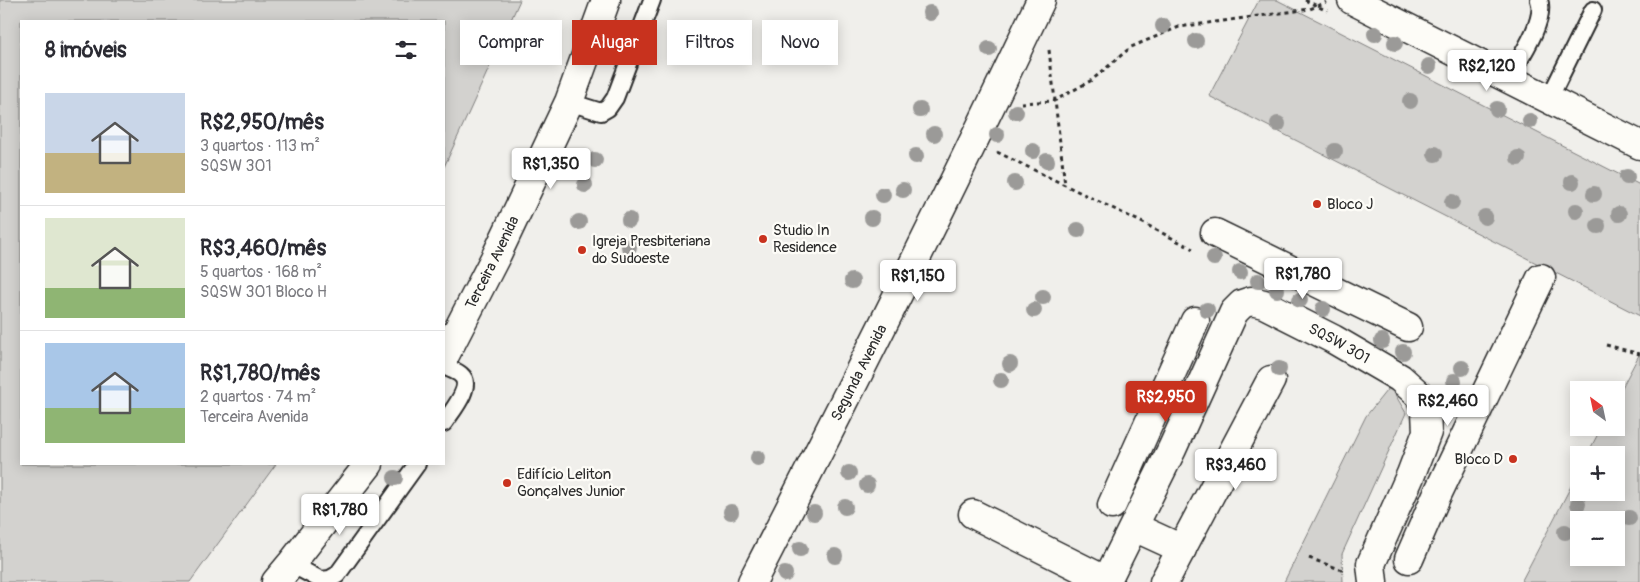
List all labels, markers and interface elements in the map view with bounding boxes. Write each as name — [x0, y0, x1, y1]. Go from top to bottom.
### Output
chip: Comprar — [460, 20, 562, 65]
chip: Alugar — [572, 20, 657, 65]
chip: Filtros — [667, 20, 752, 65]
chip: Novo — [762, 20, 838, 65]
icon: filters — [392, 36, 420, 64]
text: 8 imóveis — [45, 37, 126, 64]
pin: R$2,120 — [1441, 49, 1533, 92]
text: R$2,120 — [1458, 56, 1516, 76]
text: R$2,950/mês — [200, 109, 324, 136]
icon: home — [85, 113, 145, 173]
text: 3 quartos · 113 m² — [200, 136, 320, 156]
pin: R$1,350 — [505, 148, 597, 190]
text: R$1,350 — [523, 154, 579, 174]
text: SQSW 301 — [200, 156, 272, 176]
place label: Bloco J — [1327, 195, 1373, 214]
marker: Bloco J — [1311, 198, 1323, 210]
street label: Terceira Avenida — [461, 213, 524, 313]
place label: Studio In Residence — [773, 221, 837, 257]
place label: Igreja Presbiteriana do Sudoeste — [592, 232, 711, 268]
marker: Studio In Residence — [757, 233, 769, 245]
text: R$3,460/mês — [200, 235, 326, 262]
icon: home — [85, 238, 145, 298]
marker: Igreja Presbiteriana do Sudoeste — [576, 244, 588, 256]
pin: R$1,780 — [1257, 258, 1349, 300]
pin: R$1,150 — [872, 260, 964, 302]
text: 5 quartos · 168 m² — [200, 262, 322, 282]
text: R$1,780 — [1275, 264, 1331, 284]
text: R$1,150 — [891, 266, 945, 286]
text: SQSW 301 Bloco H — [200, 282, 327, 302]
street label: SQSW 301 — [1305, 319, 1373, 368]
street label: Segunda Avenida — [827, 322, 892, 424]
text: R$1,780/mês — [200, 360, 320, 387]
icon: home — [85, 363, 145, 423]
pin: R$2,950 — [1120, 380, 1212, 423]
north arrow — [1570, 381, 1625, 436]
map controls — [1570, 381, 1625, 566]
pin: R$2,460 — [1402, 384, 1494, 427]
text: 2 quartos · 74 m² — [200, 387, 316, 407]
text: R$2,950 — [1137, 387, 1195, 407]
text: R$2,460 — [1418, 391, 1478, 411]
text: Terceira Avenida — [200, 407, 308, 427]
button: + — [1570, 446, 1625, 501]
pin: R$3,460 — [1190, 448, 1282, 491]
place label: Bloco D — [1455, 450, 1503, 469]
marker: Bloco D — [1507, 453, 1519, 465]
text: R$3,460 — [1206, 455, 1266, 475]
place label: Edifício Leliton Gonçalves Junior — [517, 465, 626, 501]
marker: Edifício Leliton Gonçalves Junior — [501, 477, 513, 489]
pin: R$1,780 — [294, 494, 386, 536]
text: R$1,780 — [312, 500, 368, 520]
button: − — [1570, 511, 1625, 566]

